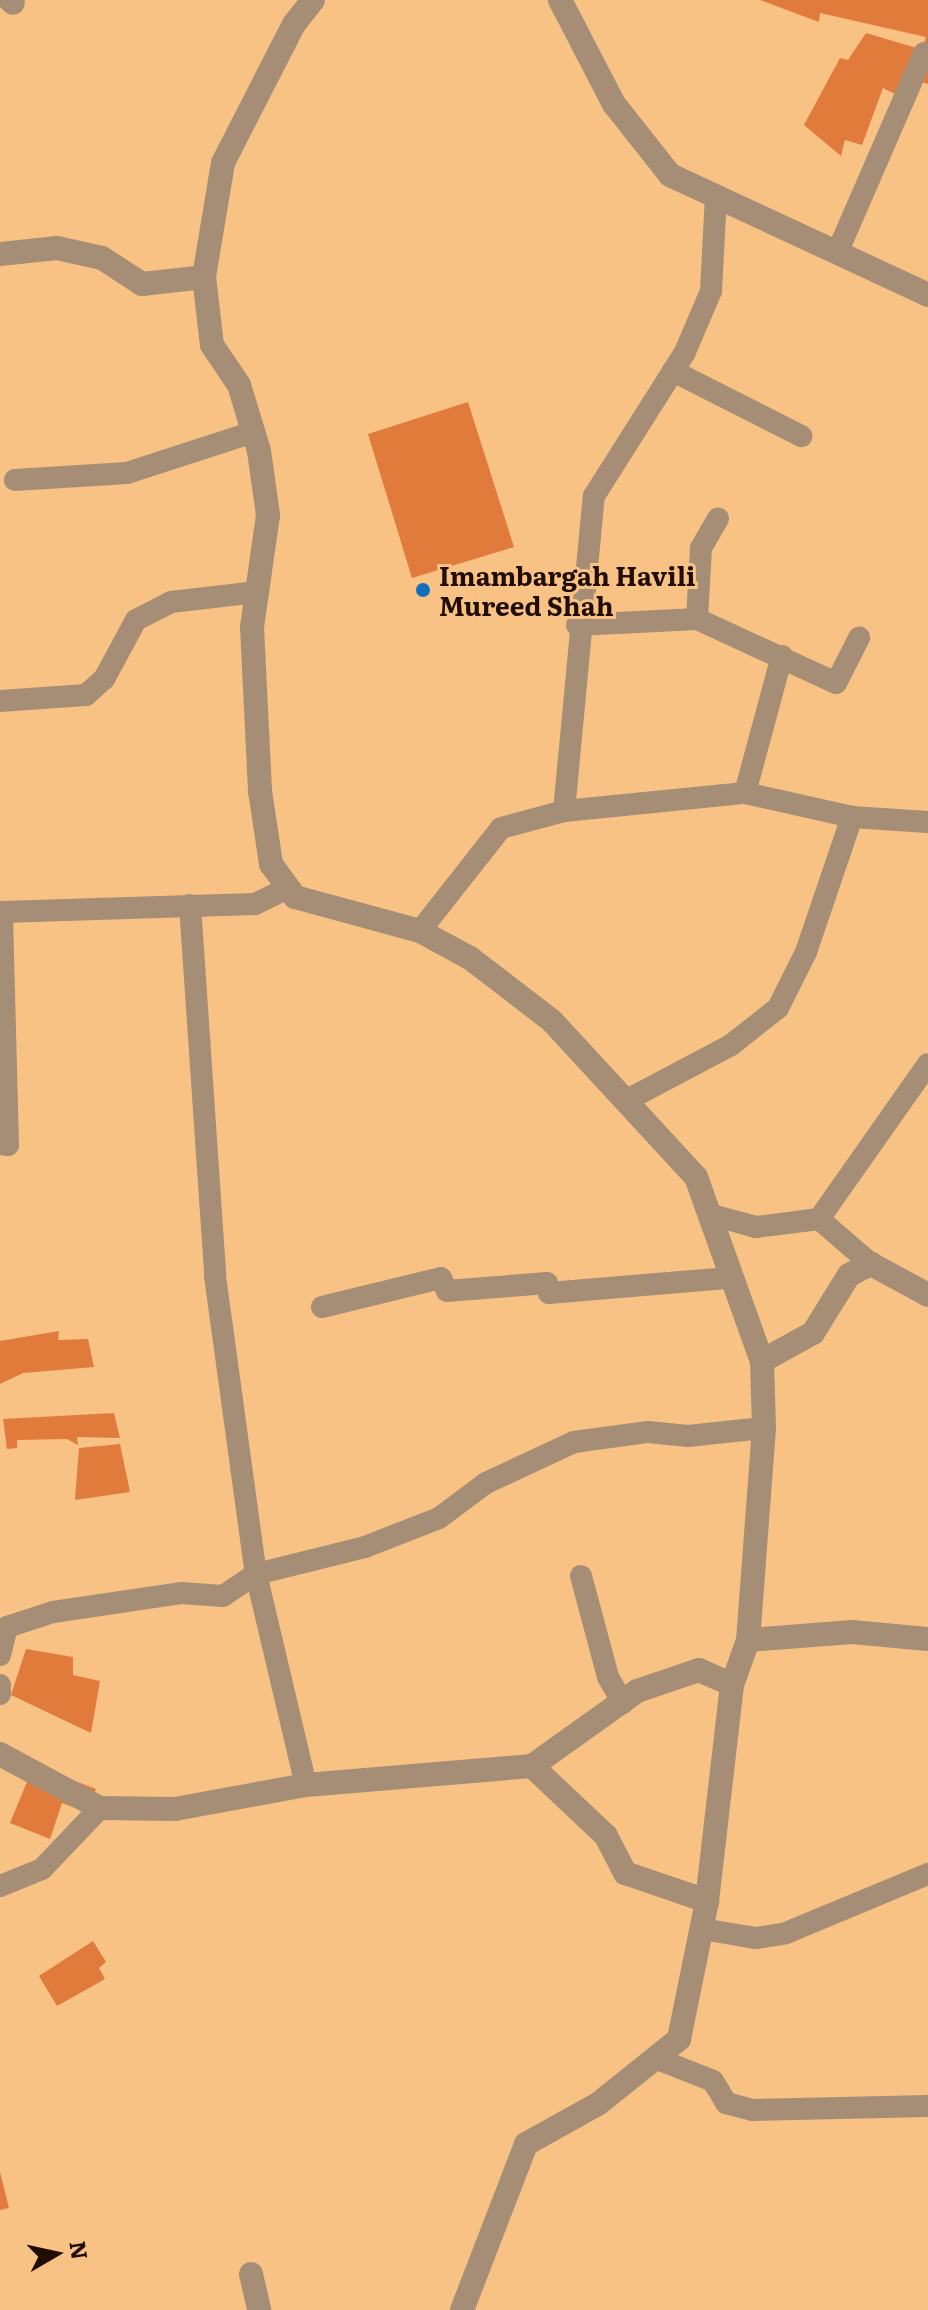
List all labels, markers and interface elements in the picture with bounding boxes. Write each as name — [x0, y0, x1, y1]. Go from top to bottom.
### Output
place label: Imambargah Havili Mureed Shah — [439, 559, 696, 620]
marker: Imambargah Havili Mureed Shah — [414, 581, 432, 599]
north arrow — [16, 2214, 96, 2294]
text: N — [62, 2238, 98, 2262]

